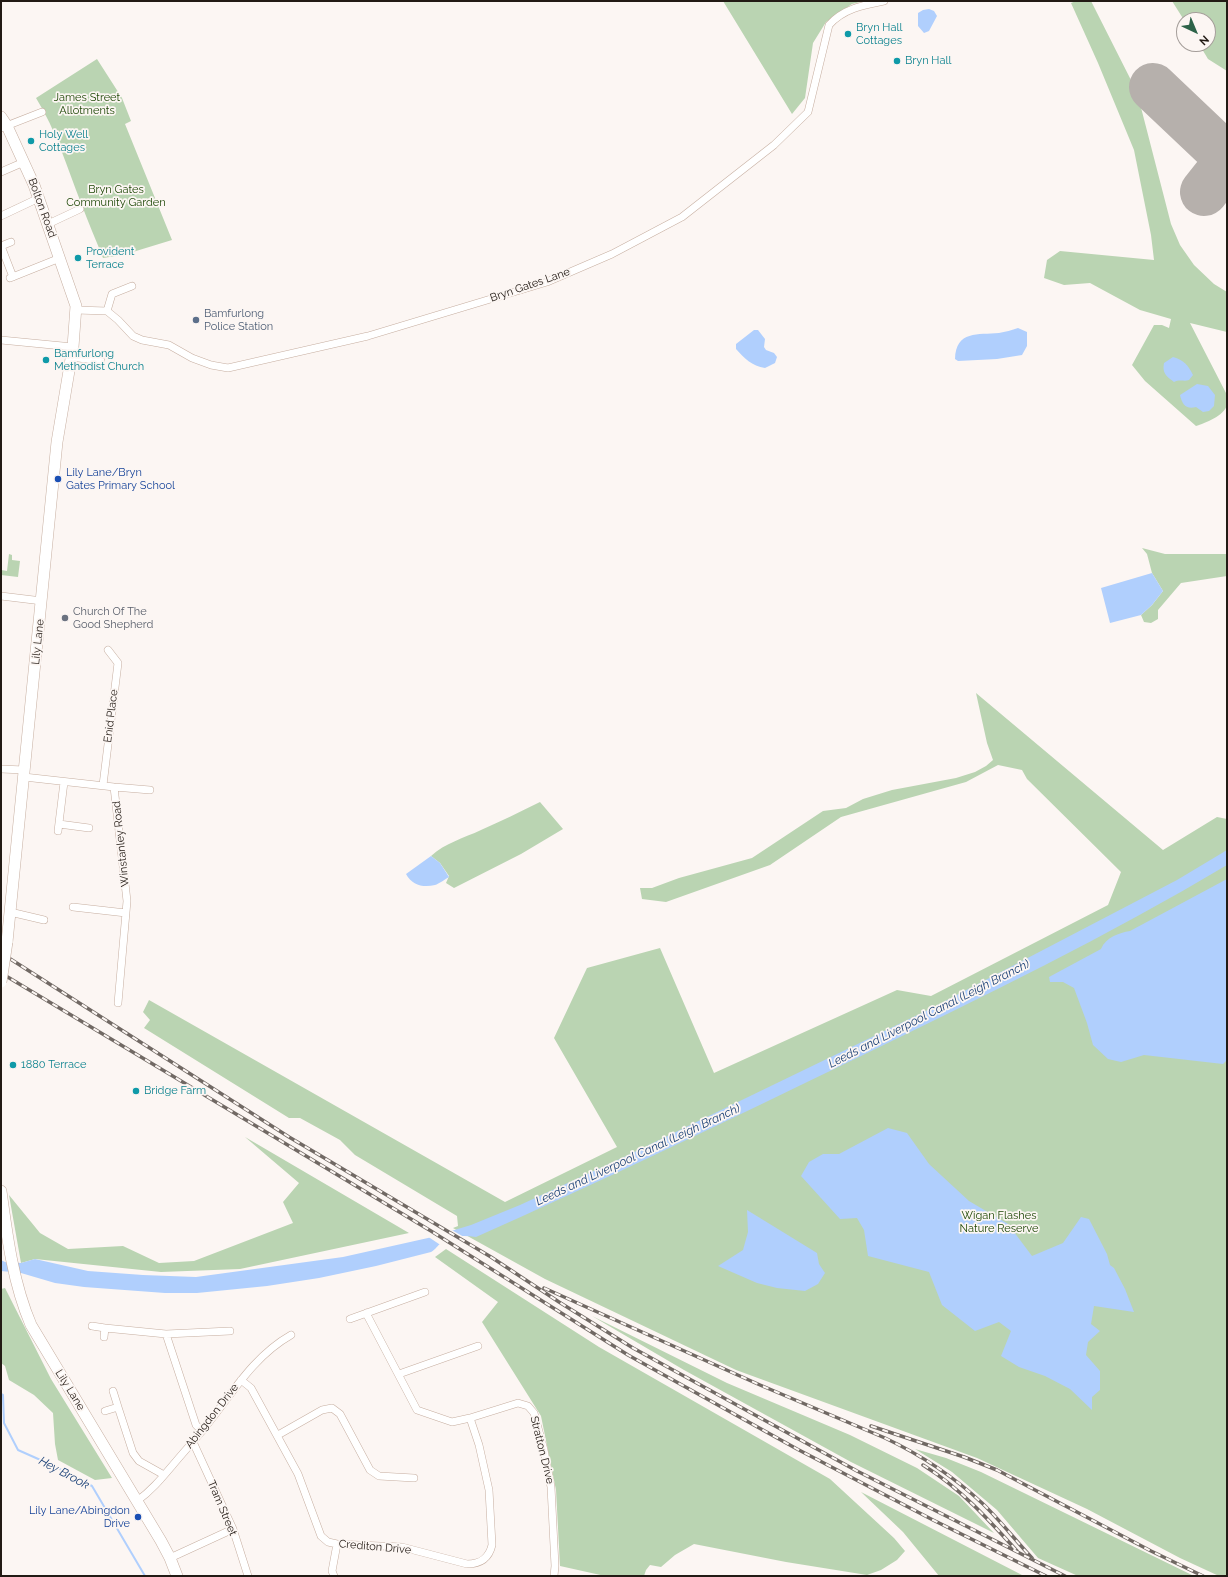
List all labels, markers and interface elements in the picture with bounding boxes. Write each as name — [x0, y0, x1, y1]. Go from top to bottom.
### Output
north arrow — [1176, 12, 1216, 52]
place label: Bryn Hall Cottages — [856, 21, 902, 47]
marker: Bryn Hall Cottages — [843, 29, 853, 39]
text: N — [1196, 33, 1212, 48]
place label: Bryn Hall — [905, 54, 951, 68]
marker: Bryn Hall — [892, 56, 902, 66]
park label: James Street Allotments — [54, 91, 120, 117]
place label: Holy Well Cottages — [39, 128, 88, 154]
marker: Holy Well Cottages — [26, 136, 36, 146]
street label: Bolton Road — [25, 176, 59, 240]
park label: Bryn Gates Community Garden — [66, 183, 166, 209]
place label: Provident Terrace — [86, 245, 134, 271]
marker: Provident Terrace — [73, 253, 83, 263]
street label: Bryn Gates Lane — [488, 265, 572, 305]
place label: Bamfurlong Police Station — [204, 307, 273, 333]
marker: Bamfurlong Police Station — [191, 315, 201, 325]
place label: Bamfurlong Methodist Church — [54, 347, 144, 373]
marker: Bamfurlong Methodist Church — [41, 355, 51, 365]
place label: Lily Lane/Bryn Gates Primary School — [66, 466, 175, 492]
marker: Lily Lane/Bryn Gates Primary School — [53, 474, 63, 484]
place label: Church Of The Good Shepherd — [73, 605, 153, 631]
marker: Church Of The Good Shepherd — [60, 613, 70, 623]
street label: Lily Lane — [29, 619, 47, 665]
street label: Enid Place — [101, 689, 121, 743]
street label: Winstanley Road — [110, 800, 132, 888]
water label: Leeds and Liverpool Canal (Leigh Branch) — [826, 957, 1032, 1071]
place label: 1880 Terrace — [21, 1058, 86, 1072]
marker: 1880 Terrace — [8, 1060, 18, 1070]
place label: Bridge Farm — [144, 1084, 206, 1098]
marker: Bridge Farm — [131, 1086, 141, 1096]
water label: Leeds and Liverpool Canal (Leigh Branch) — [534, 1101, 742, 1209]
park label: Wigan Flashes Nature Reserve — [960, 1209, 1038, 1235]
street label: Lily Lane — [52, 1367, 88, 1413]
street label: Abingdon Drive — [183, 1381, 241, 1451]
street label: Stratton Drive — [527, 1415, 557, 1485]
water label: Hey Brook — [36, 1454, 92, 1492]
street label: Tram Street — [204, 1478, 240, 1538]
place label: Lily Lane/Abingdon Drive — [29, 1504, 130, 1530]
marker: Lily Lane/Abingdon Drive — [133, 1512, 143, 1522]
street label: Crediton Drive — [338, 1537, 412, 1557]

